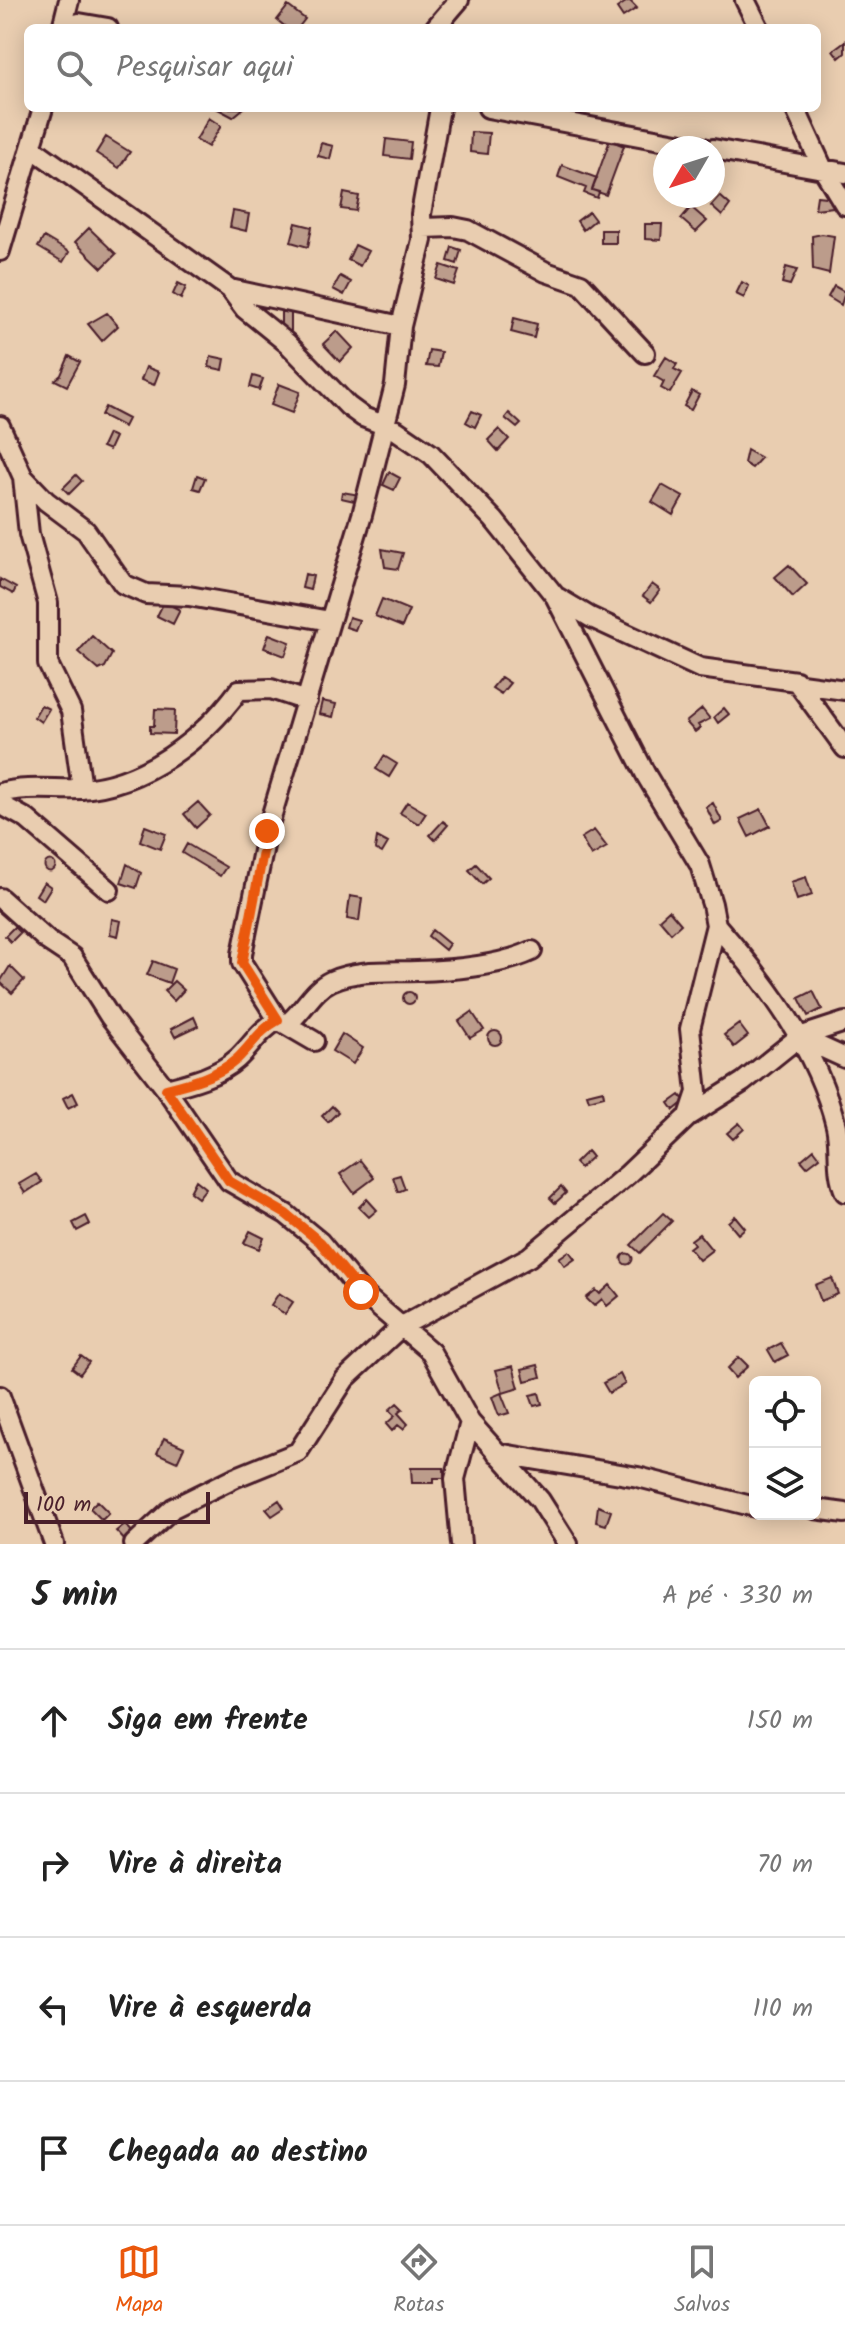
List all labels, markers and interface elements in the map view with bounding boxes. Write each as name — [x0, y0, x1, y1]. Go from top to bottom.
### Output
search box — [24, 24, 821, 112]
text: Pesquisar aqui — [116, 44, 293, 92]
icon: search — [52, 46, 96, 90]
north arrow — [653, 136, 725, 208]
route end — [249, 813, 285, 849]
route start — [343, 1274, 379, 1310]
map controls — [749, 1376, 821, 1520]
button: locate — [749, 1376, 821, 1448]
button: layers — [749, 1448, 821, 1520]
scale bar — [24, 1488, 210, 1524]
text: 100 m — [36, 1488, 91, 1523]
text: 5 min — [32, 1569, 118, 1623]
text: A pé · 330 m — [662, 1575, 813, 1617]
text: Siga em frente — [108, 1697, 308, 1745]
icon: ahead — [32, 1699, 76, 1743]
text: 150 m — [747, 1700, 813, 1742]
text: Vire à direita — [108, 1841, 282, 1889]
icon: right — [32, 1843, 76, 1887]
text: 70 m — [757, 1844, 813, 1886]
text: Vire à esquerda — [108, 1985, 312, 2033]
icon: left — [32, 1987, 76, 2031]
text: 110 m — [753, 1988, 813, 2030]
text: Chegada ao destino — [108, 2129, 368, 2177]
icon: arrive — [32, 2131, 76, 2175]
tab: Mapa — [115, 2240, 163, 2323]
tab: Rotas — [393, 2240, 444, 2323]
tab: Salvos — [674, 2240, 730, 2323]

